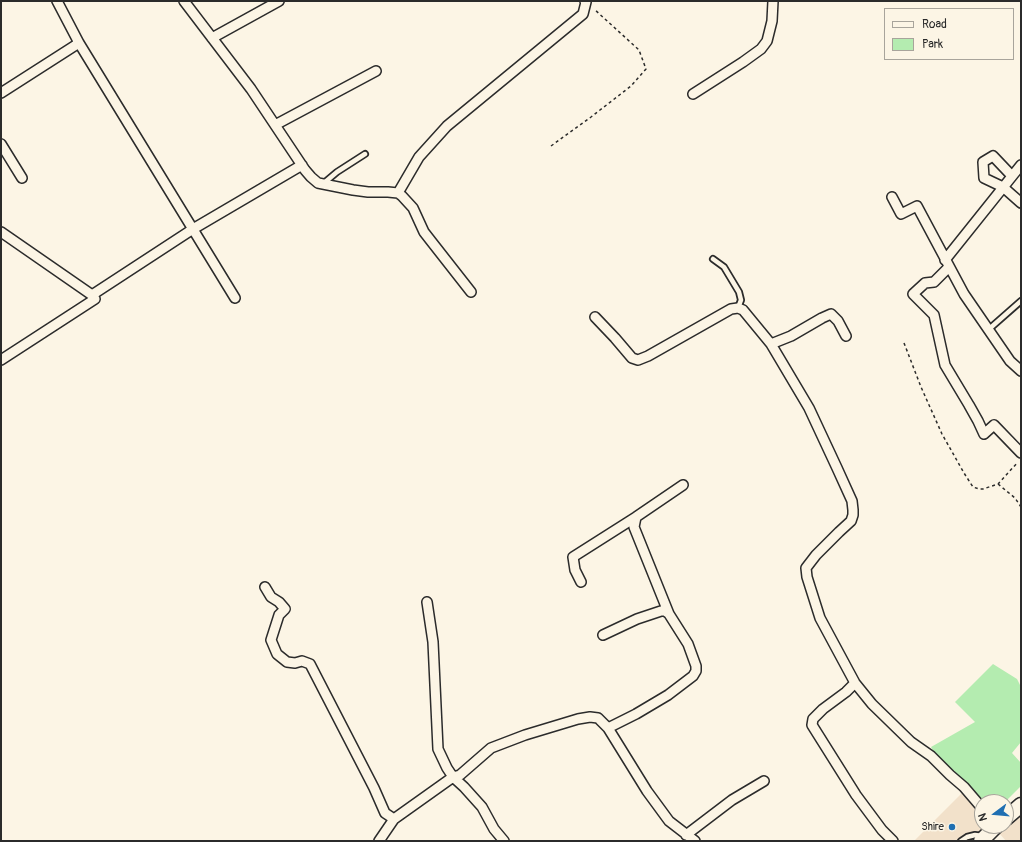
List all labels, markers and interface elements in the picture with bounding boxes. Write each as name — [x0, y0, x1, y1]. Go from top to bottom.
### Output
legend — [884, 8, 1014, 60]
text: Road — [922, 17, 947, 32]
text: Park — [922, 37, 943, 52]
north arrow — [974, 794, 1014, 834]
text: N — [976, 812, 990, 823]
place label: Shire — [921, 820, 944, 834]
marker: Shire — [947, 822, 957, 832]

